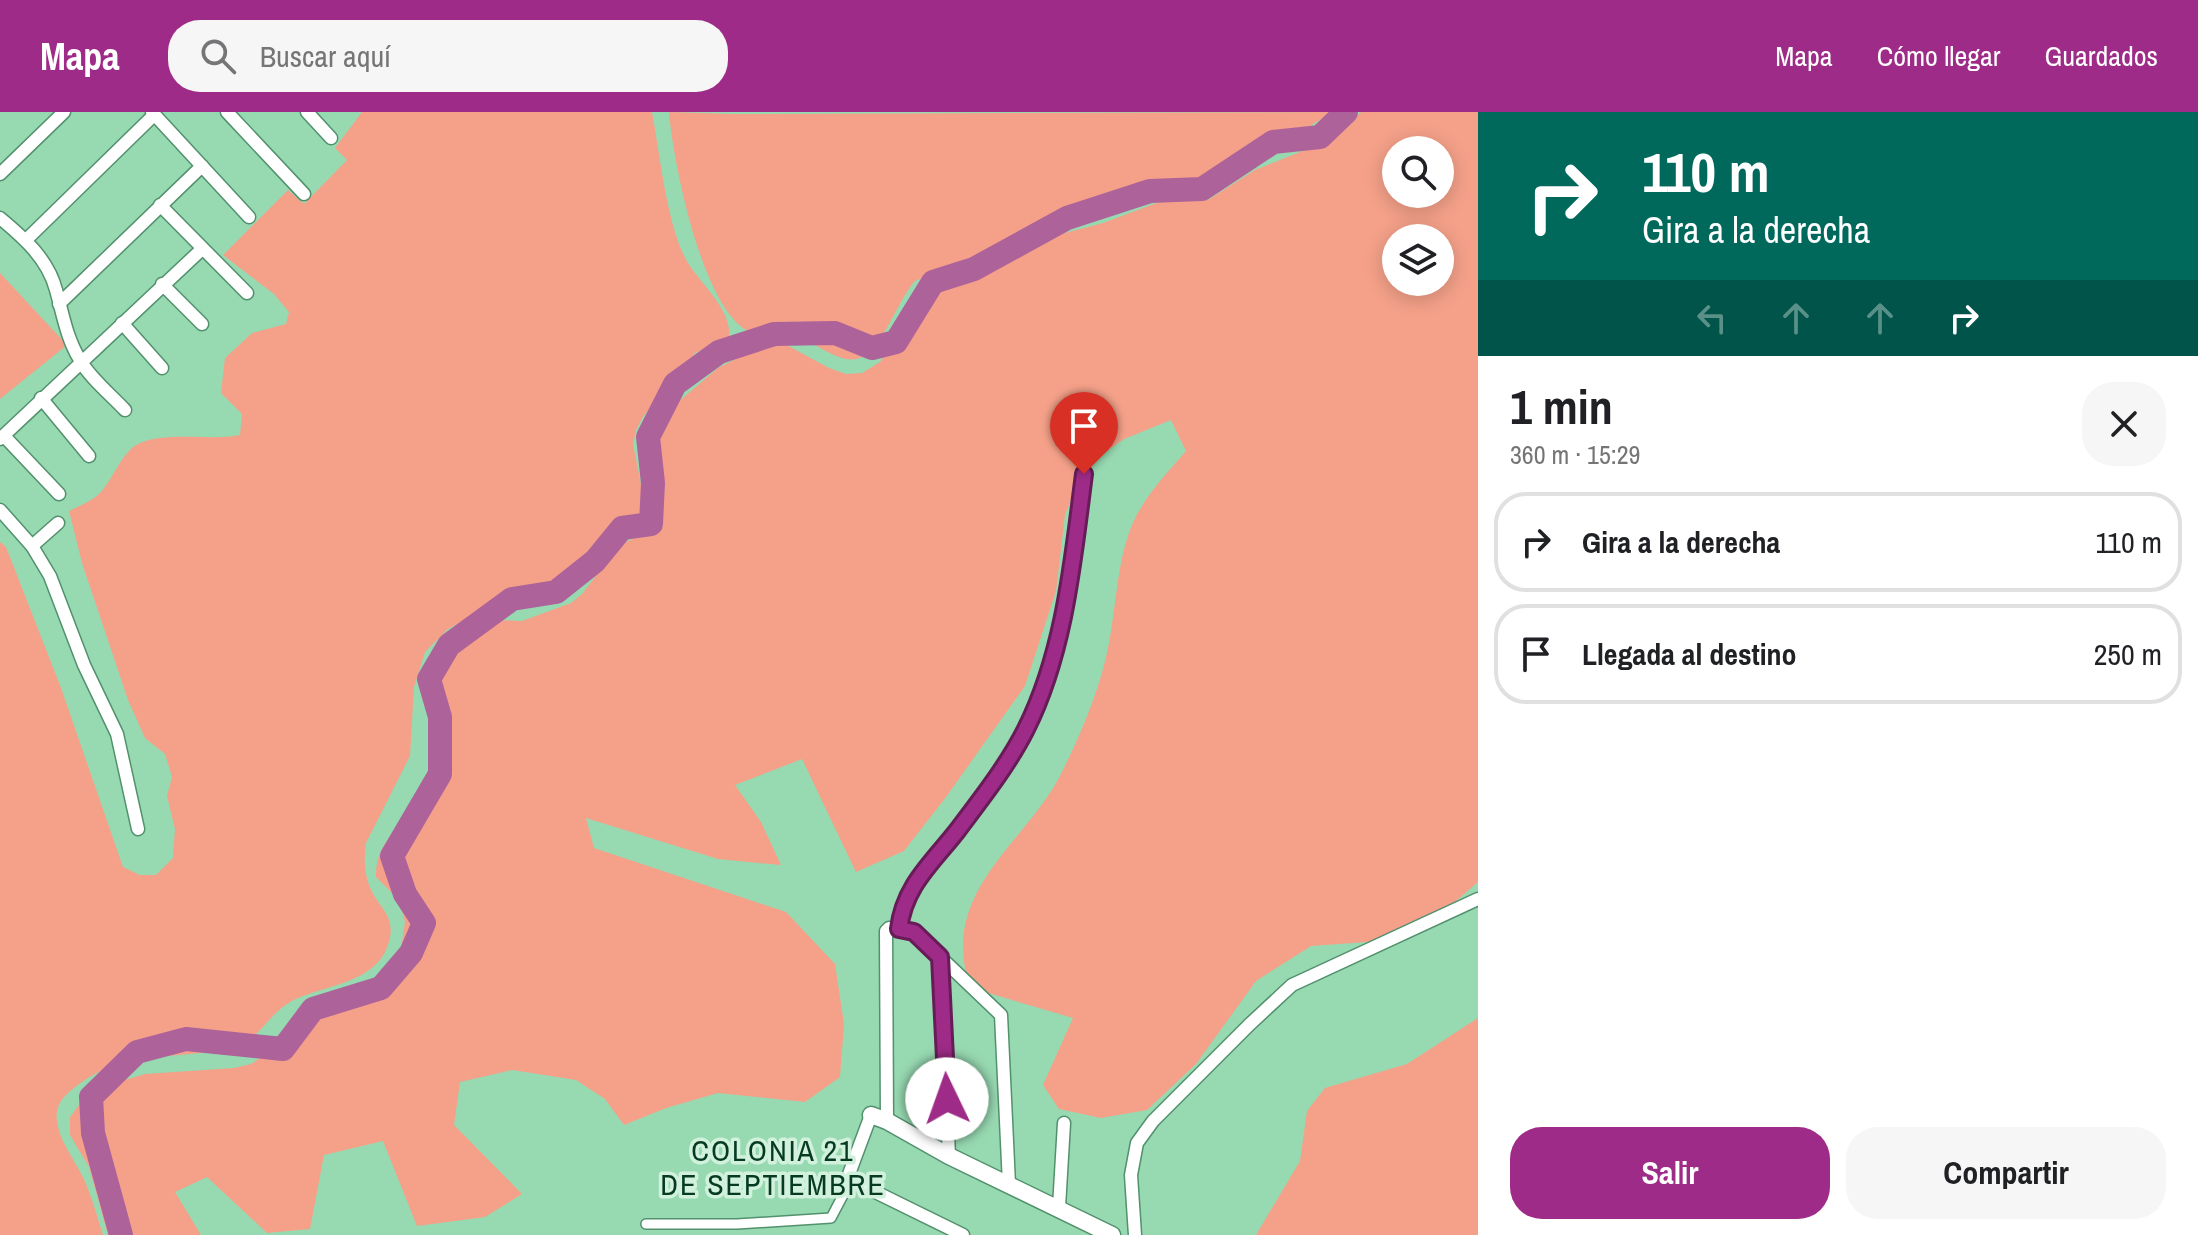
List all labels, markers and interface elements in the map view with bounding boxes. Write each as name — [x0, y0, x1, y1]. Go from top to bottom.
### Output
search box — [168, 20, 728, 92]
text: Mapa — [40, 31, 120, 82]
icon: search — [196, 34, 240, 78]
text: Buscar aquí — [260, 36, 391, 76]
text: Mapa — [1775, 37, 1833, 75]
text: Cómo llegar — [1877, 37, 2000, 75]
text: Guardados — [2044, 37, 2158, 75]
text: 110 m — [1642, 134, 1770, 209]
map controls — [1382, 136, 1454, 296]
button: search — [1382, 136, 1454, 208]
icon: right — [1510, 144, 1614, 248]
text: Gira a la derecha — [1642, 206, 1870, 254]
button: layers — [1382, 224, 1454, 296]
icon: left — [1690, 296, 1734, 340]
icon: ahead — [1774, 296, 1818, 340]
icon: ahead — [1858, 296, 1902, 340]
icon: right — [1942, 296, 1986, 340]
text: 1 min — [1510, 374, 1613, 439]
button: close — [2082, 382, 2166, 466]
pin — [1050, 392, 1118, 474]
icon: arrive — [1062, 404, 1106, 448]
text: 360 m · 15:29 — [1510, 437, 1640, 472]
icon: right — [1514, 520, 1558, 564]
text: Gira a la derecha — [1582, 522, 1780, 562]
text: 110 m — [2095, 522, 2162, 562]
icon: arrive — [1514, 632, 1558, 676]
text: Llegada al destino — [1582, 634, 1797, 674]
text: 250 m — [2094, 634, 2162, 674]
position arrow — [905, 1057, 989, 1141]
button: Salir — [1510, 1127, 1830, 1219]
button: Compartir — [1846, 1127, 2166, 1219]
district label: COLONIA 21 DE SEPTIEMBRE — [660, 1130, 886, 1204]

